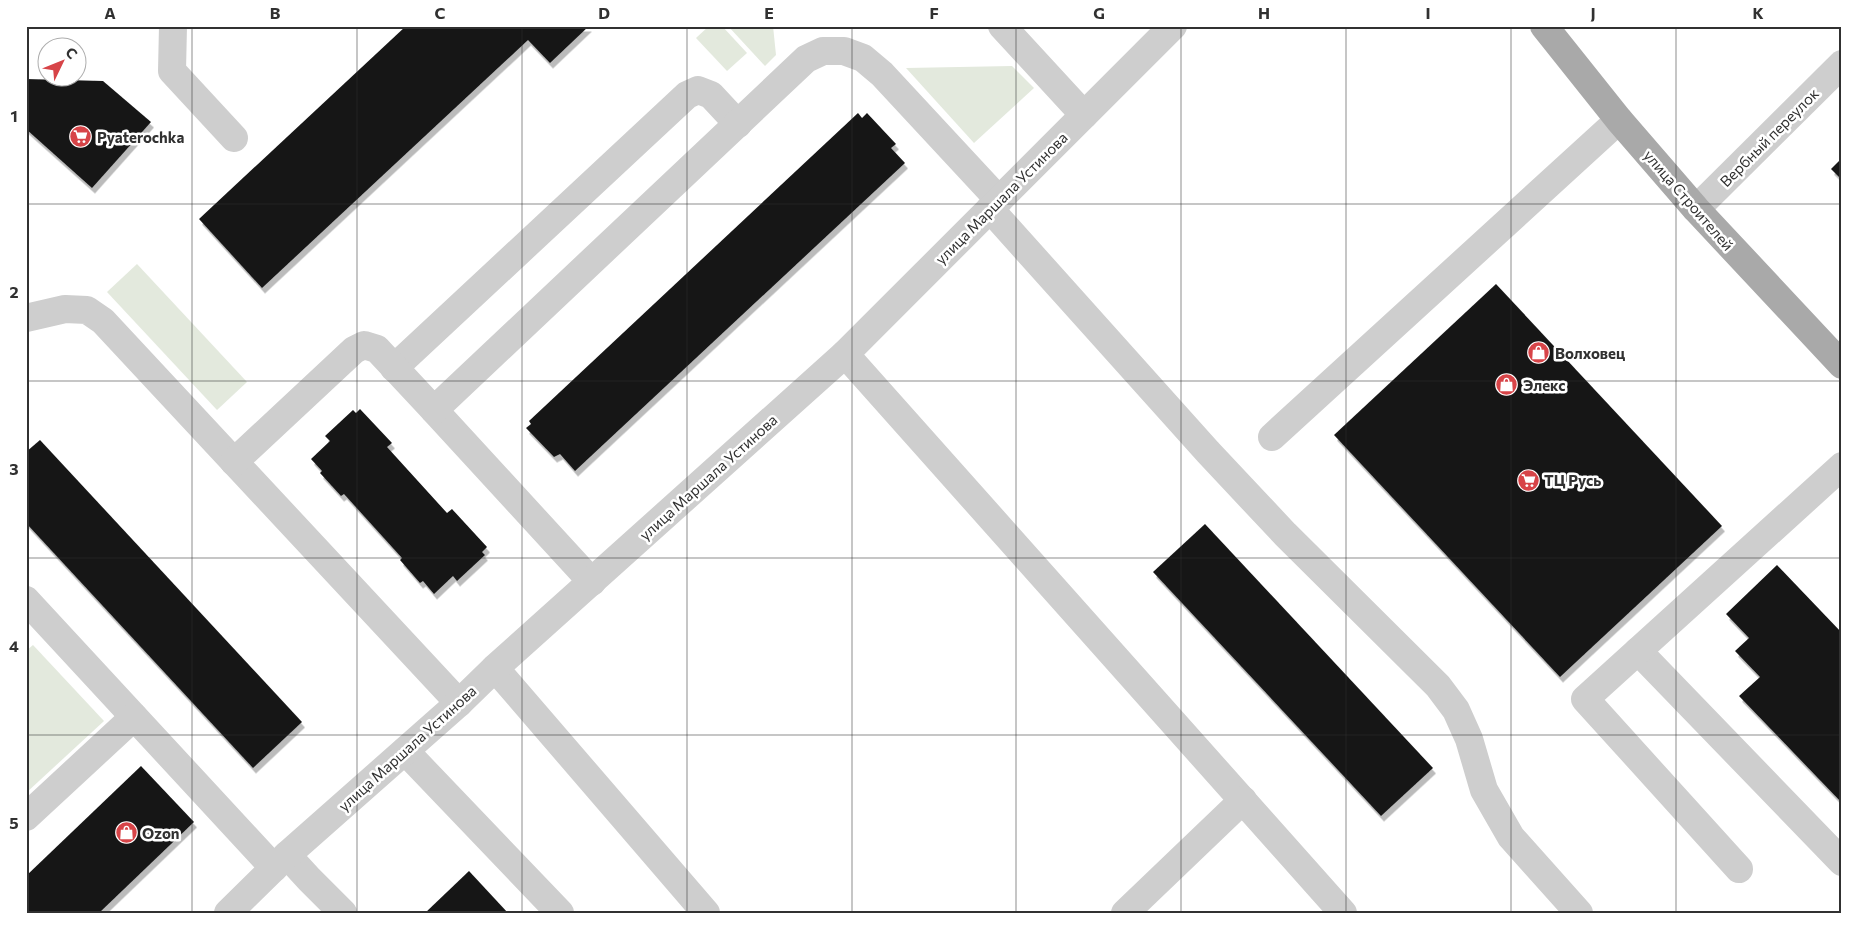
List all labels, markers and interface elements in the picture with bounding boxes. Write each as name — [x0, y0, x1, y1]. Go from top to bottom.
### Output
text: A — [104, 3, 116, 22]
text: B — [270, 3, 281, 22]
text: C — [435, 3, 446, 22]
text: D — [598, 3, 610, 22]
text: E — [764, 3, 774, 22]
text: F — [929, 3, 939, 22]
text: G — [1093, 3, 1105, 22]
text: H — [1258, 3, 1270, 22]
text: I — [1425, 3, 1431, 22]
text: J — [1590, 3, 1596, 22]
text: K — [1752, 3, 1764, 22]
north arrow — [38, 38, 88, 88]
text: С — [62, 43, 81, 62]
street label: Вербный переулок — [1716, 84, 1822, 190]
text: 1 — [10, 106, 18, 125]
supermarket icon: Pyaterochka — [69, 125, 93, 149]
place label: Pyaterochka — [97, 128, 184, 146]
street label: улица Маршала Устинова — [931, 128, 1071, 268]
street label: улица Строителей — [1640, 146, 1738, 254]
text: 2 — [9, 282, 19, 301]
shop icon: Волховец — [1527, 341, 1551, 365]
place label: Волховец — [1555, 344, 1625, 362]
shop icon: Элекс — [1495, 373, 1519, 397]
place label: Элекс — [1523, 376, 1565, 394]
street label: улица Маршала Устинова — [635, 410, 781, 544]
text: 3 — [9, 459, 19, 478]
supermarket icon: ТЦ Русь — [1516, 468, 1540, 492]
place label: ТЦ Русь — [1544, 471, 1601, 489]
text: 4 — [9, 636, 19, 655]
street label: улица Маршала Устинова — [334, 681, 480, 815]
text: 5 — [9, 813, 19, 832]
shop icon: Ozon — [114, 821, 138, 845]
place label: Ozon — [142, 824, 180, 842]

